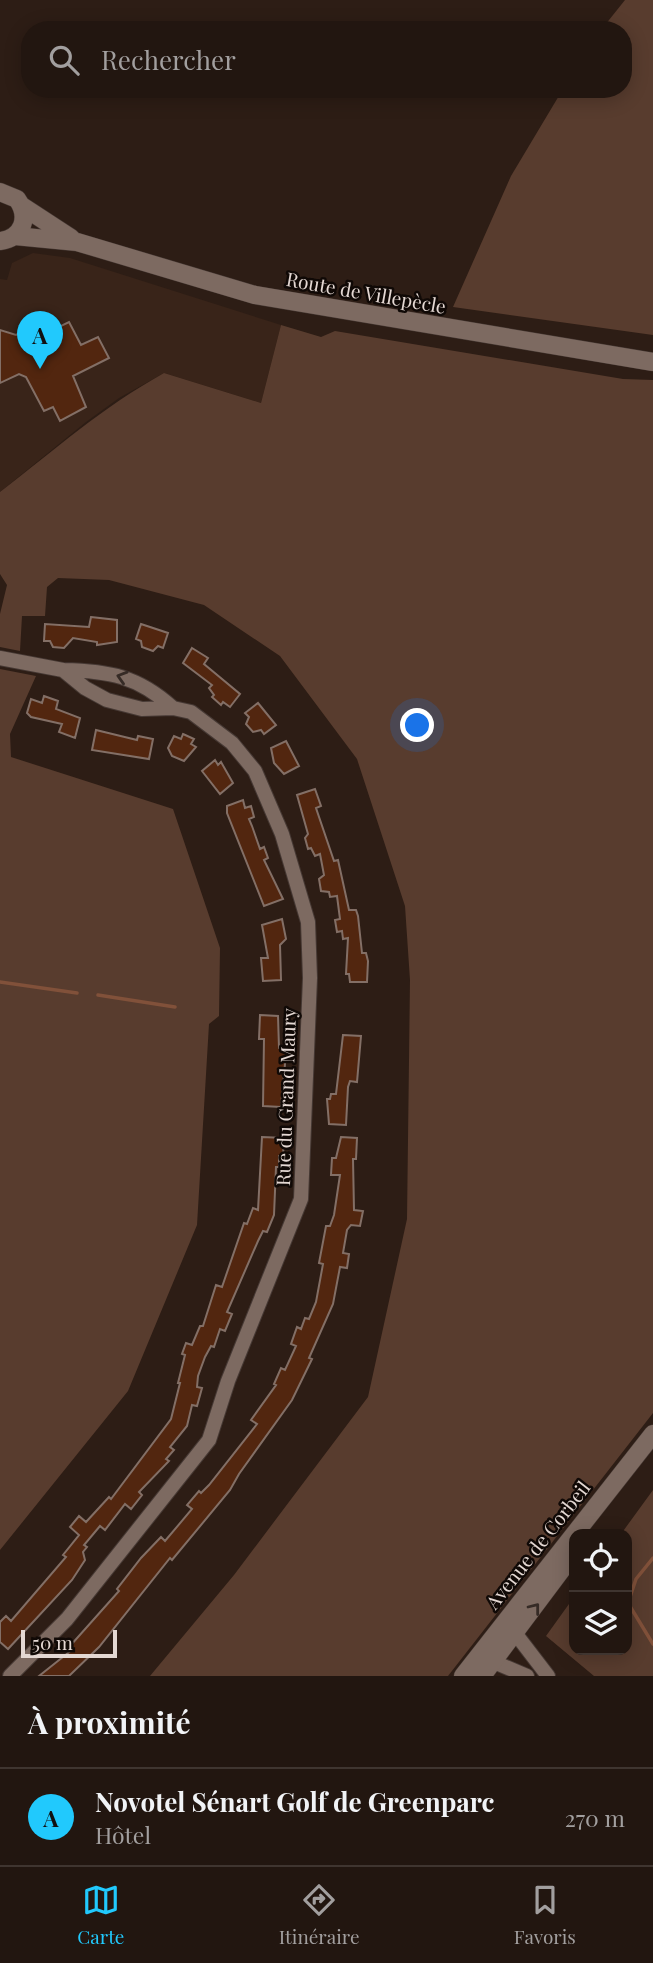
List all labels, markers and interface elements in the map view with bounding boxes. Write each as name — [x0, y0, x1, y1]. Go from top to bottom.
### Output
search box — [21, 21, 632, 98]
icon: search — [45, 41, 83, 79]
text: Rechercher — [101, 42, 236, 77]
street label: Route de Villepècle — [284, 265, 448, 319]
pin: A — [17, 311, 63, 369]
one-way arrow — [116, 671, 129, 685]
your location — [400, 708, 434, 742]
street label: Rue du Grand Maury — [269, 1007, 301, 1186]
street label: Avenue de Corbeil — [478, 1475, 596, 1615]
map controls — [569, 1529, 632, 1655]
button: locate — [569, 1529, 632, 1592]
button: layers — [569, 1592, 632, 1655]
one-way arrow — [527, 1603, 540, 1616]
scale bar — [21, 1627, 117, 1659]
text: 50 m — [32, 1629, 73, 1655]
text: À proximité — [28, 1702, 191, 1742]
text: Novotel Sénart Golf de Greenparc — [95, 1784, 494, 1819]
text: A — [43, 1802, 59, 1833]
text: 270 m — [565, 1802, 625, 1833]
text: Hôtel — [95, 1819, 151, 1850]
tab: Carte — [77, 1881, 124, 1949]
tab: Itinéraire — [279, 1881, 360, 1949]
tab: Favoris — [514, 1881, 576, 1949]

